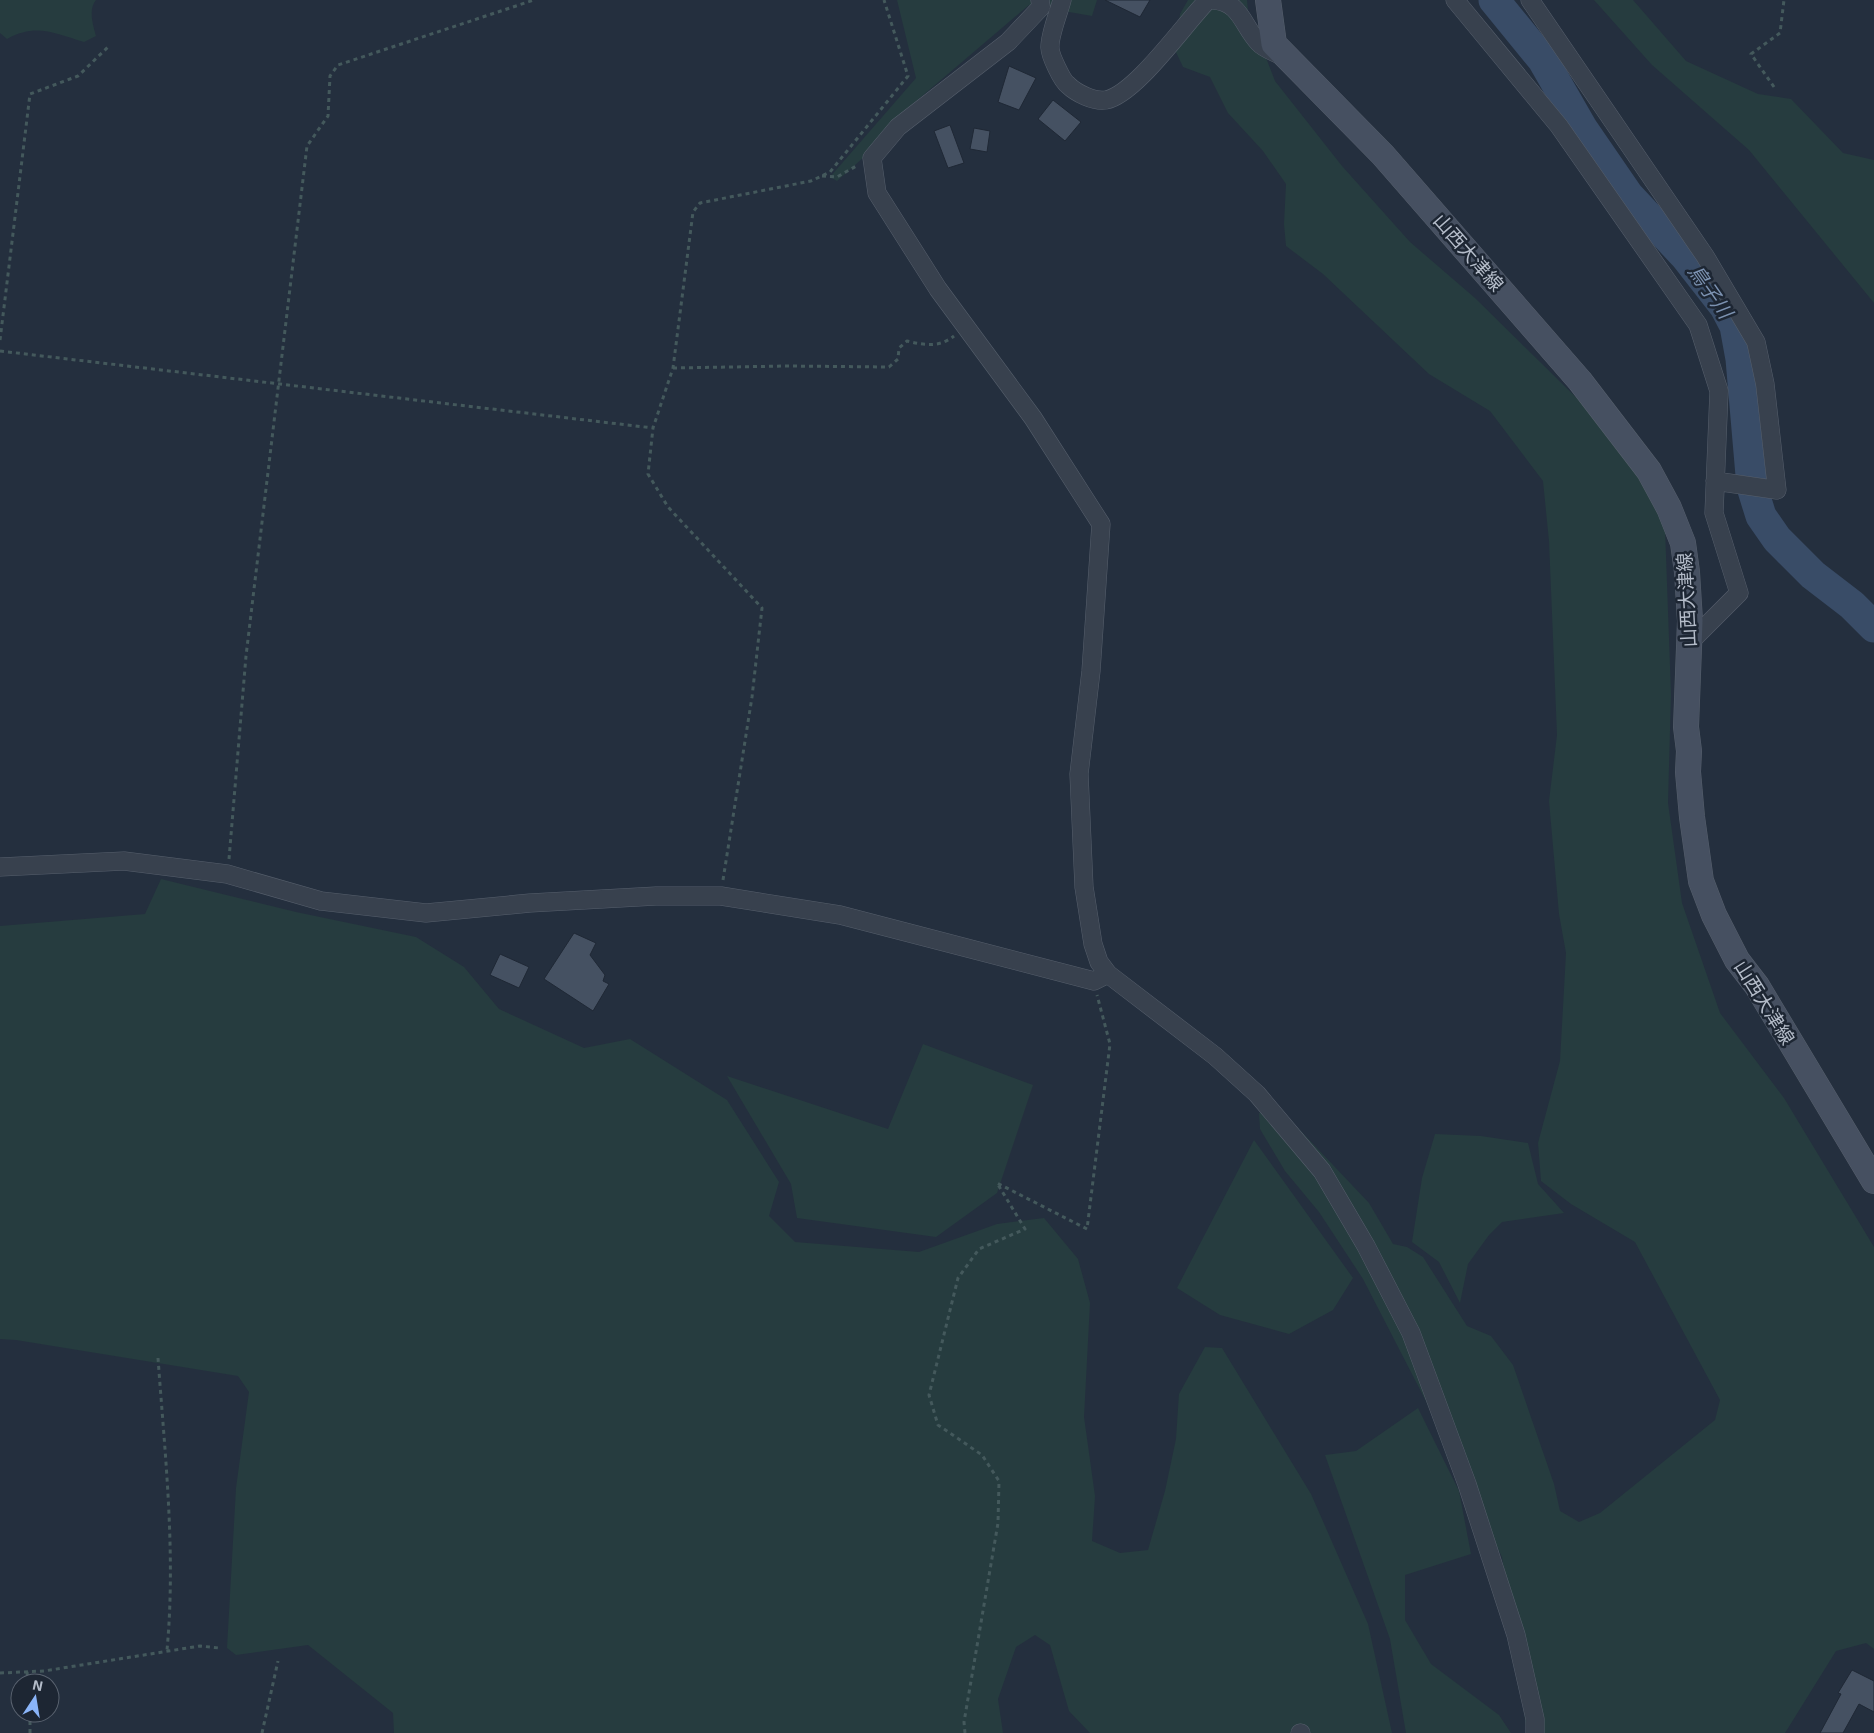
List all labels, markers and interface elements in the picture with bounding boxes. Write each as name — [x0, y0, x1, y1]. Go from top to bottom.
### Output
street label: 山西大津線 — [1429, 209, 1509, 295]
water label: 鳥子川 — [1684, 260, 1739, 324]
street label: 山西大津線 — [1672, 552, 1700, 648]
street label: 山西大津線 — [1730, 956, 1800, 1048]
north arrow — [10, 1673, 60, 1723]
text: N — [31, 1675, 45, 1694]

